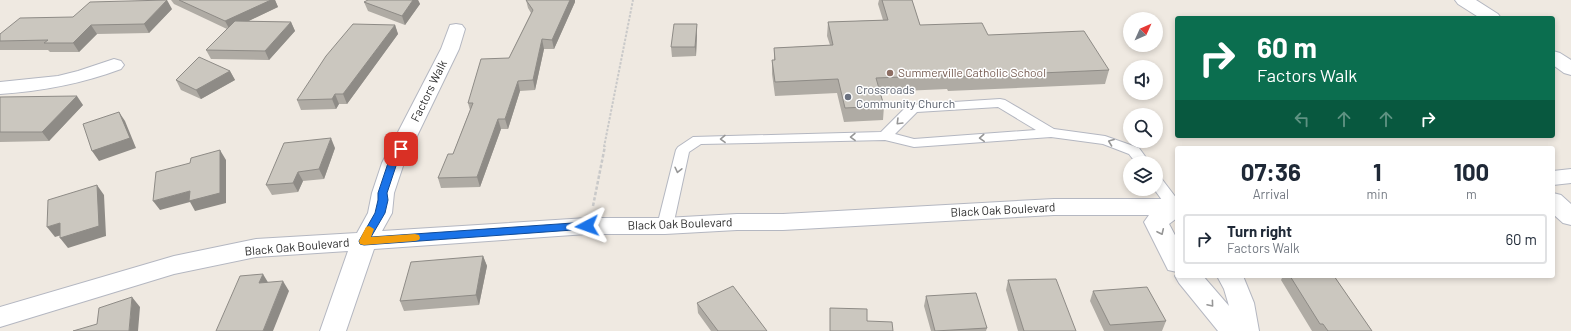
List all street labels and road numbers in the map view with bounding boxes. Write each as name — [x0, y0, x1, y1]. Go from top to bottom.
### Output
street label: Factors Walk — [407, 57, 449, 124]
street label: Black Oak Boulevard — [950, 199, 1056, 219]
street label: Black Oak Boulevard — [627, 214, 733, 232]
street label: Black Oak Boulevard — [244, 234, 350, 258]

